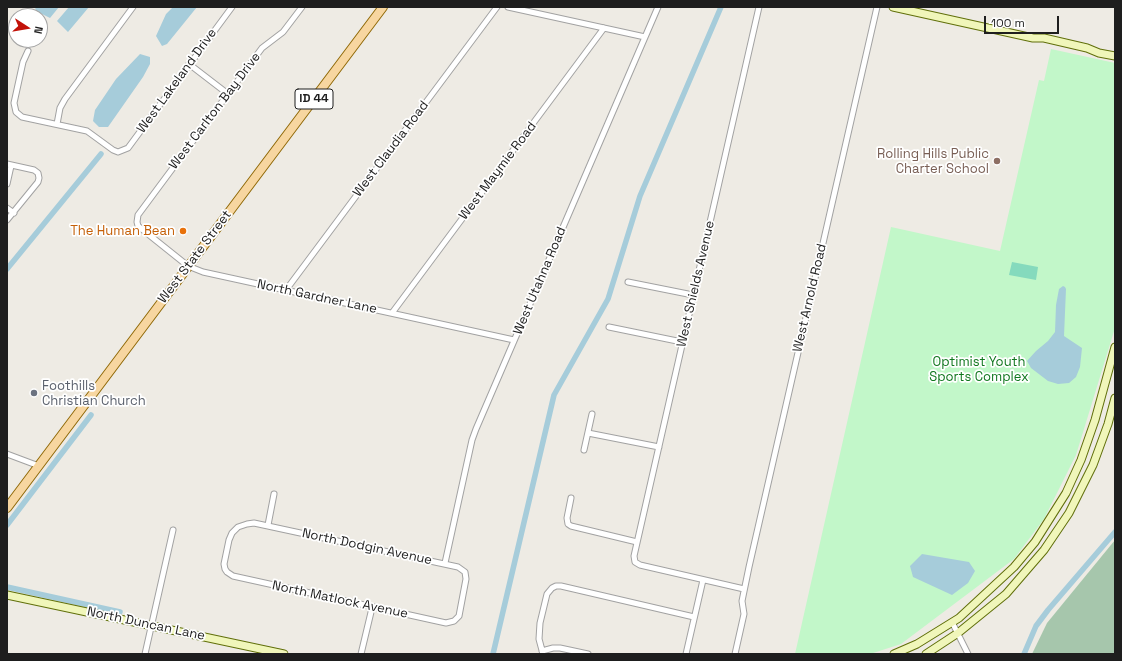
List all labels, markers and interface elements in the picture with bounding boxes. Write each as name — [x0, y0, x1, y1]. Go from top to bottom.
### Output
north arrow — [8, 8, 48, 48]
scale bar — [986, 8, 1061, 34]
text: 100 m — [991, 15, 1025, 31]
text: N — [31, 25, 46, 35]
street label: West Lakeland Drive — [134, 26, 220, 136]
street label: West Carlton Bay Drive — [166, 50, 264, 172]
road number: ID 44 — [295, 89, 333, 109]
street label: West Claudia Road — [350, 98, 432, 200]
street label: West Maymie Road — [456, 119, 540, 223]
place label: Rolling Hills Public Charter School — [877, 146, 989, 177]
marker: Rolling Hills Public Charter School — [992, 156, 1002, 166]
street label: West State Street — [155, 207, 235, 307]
street label: West Shields Avenue — [674, 219, 718, 349]
place label: The Human Bean — [70, 223, 175, 239]
street label: West Utahna Road — [510, 225, 570, 337]
marker: The Human Bean — [178, 226, 188, 236]
street label: West Arnold Road — [790, 242, 830, 354]
street label: North Gardner Lane — [256, 277, 378, 317]
park label: Optimist Youth Sports Complex — [929, 354, 1029, 385]
place label: Foothills Christian Church — [42, 378, 146, 409]
marker: Foothills Christian Church — [29, 388, 39, 398]
street label: North Dodgin Avenue — [301, 526, 433, 568]
street label: North Matlock Avenue — [271, 578, 409, 622]
street label: North Duncan Lane — [86, 604, 206, 644]

